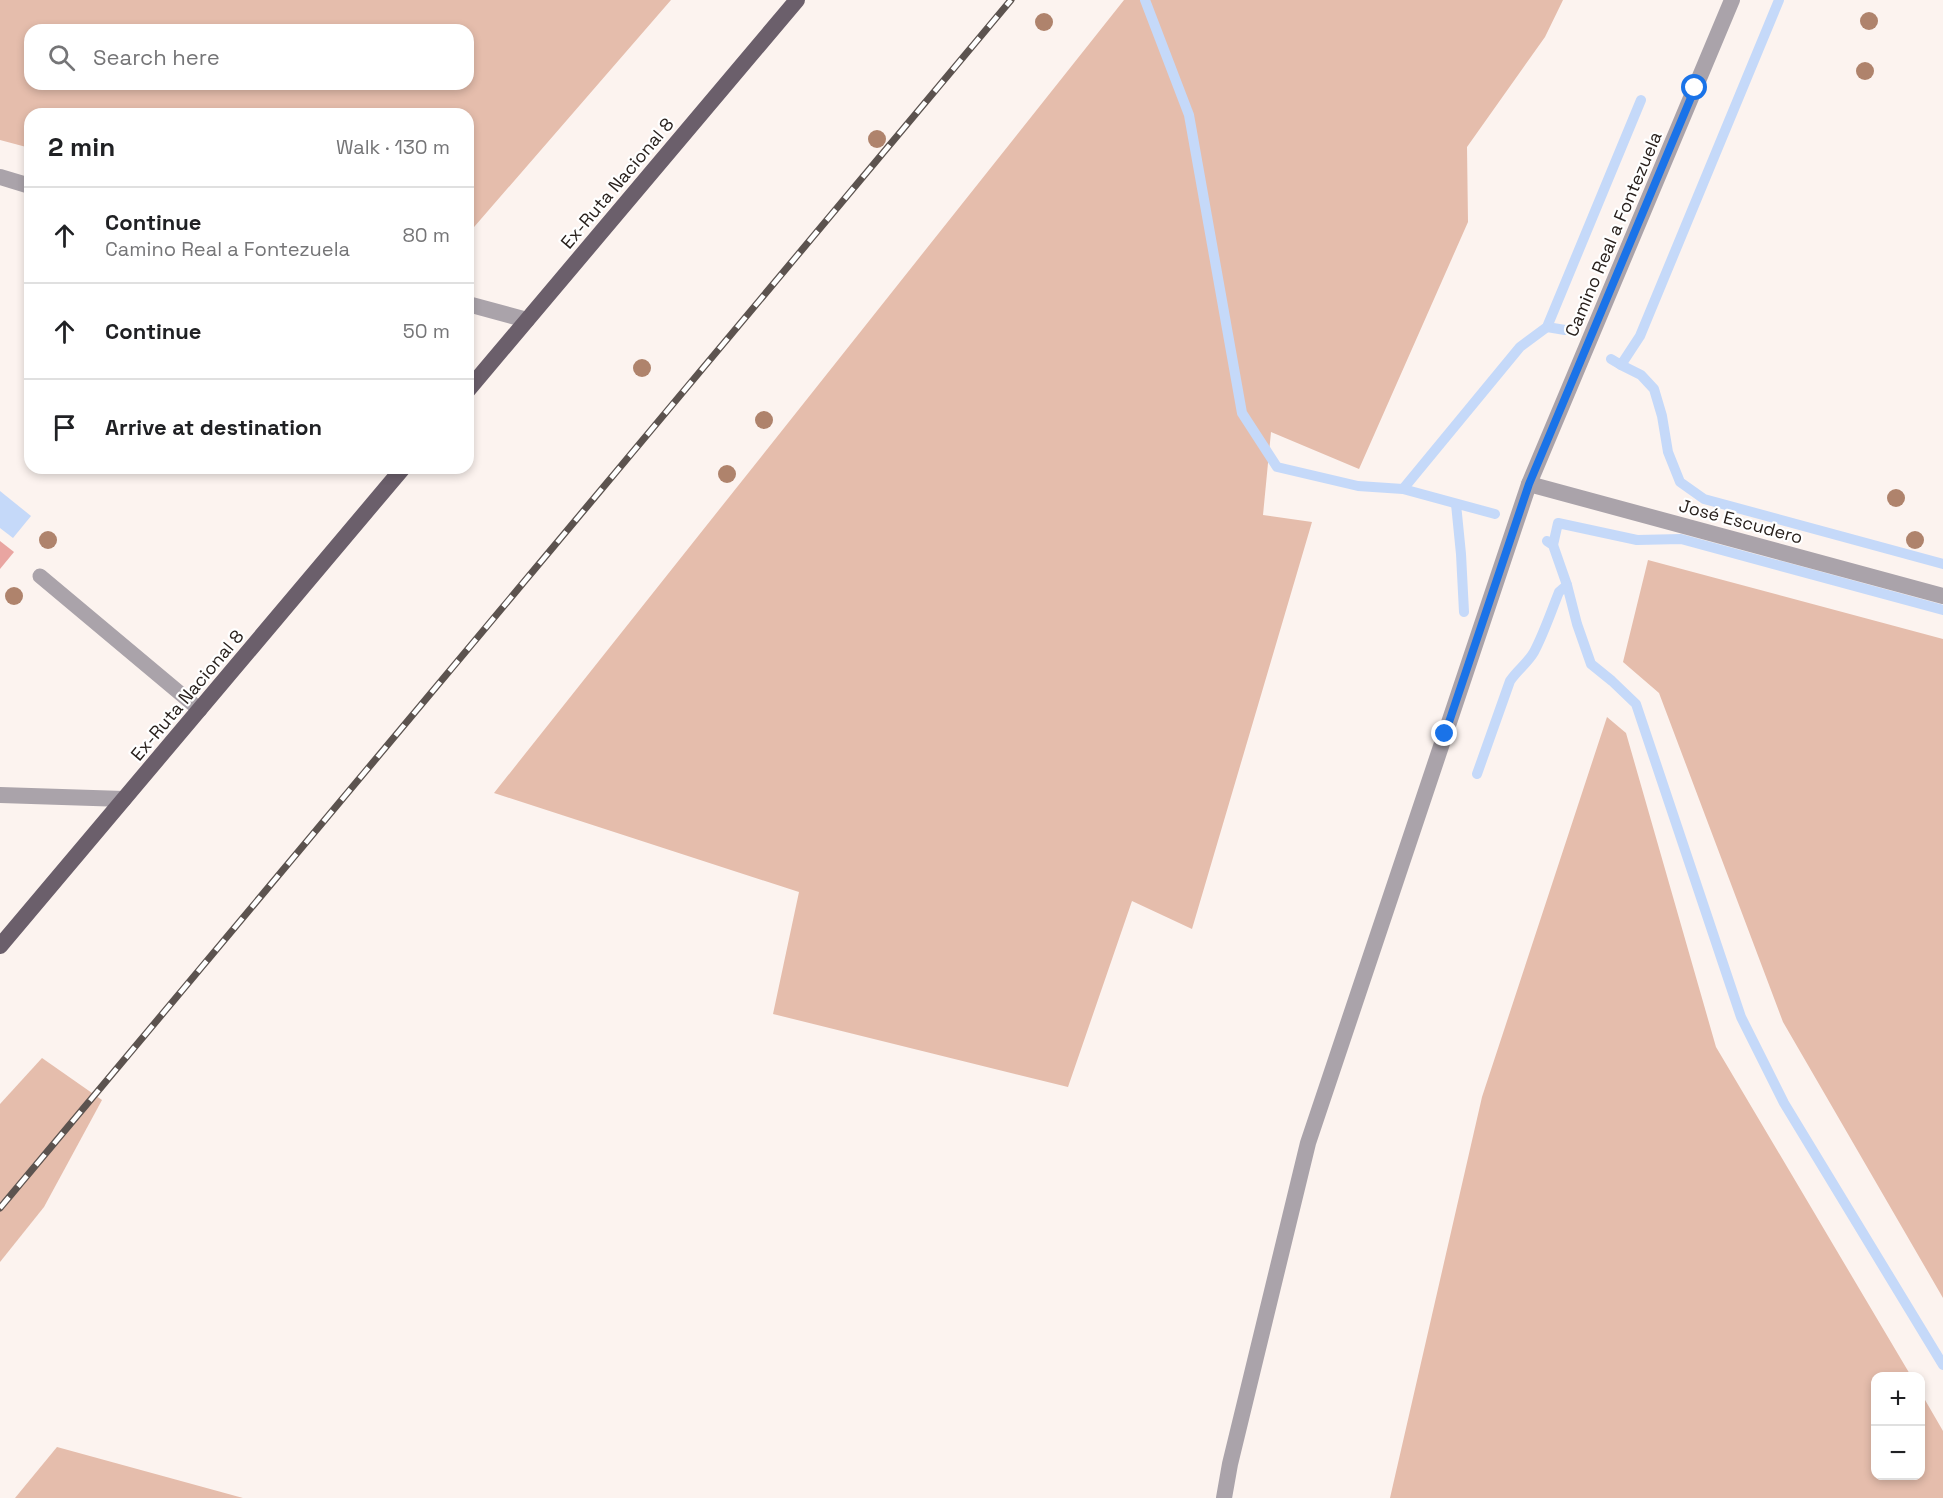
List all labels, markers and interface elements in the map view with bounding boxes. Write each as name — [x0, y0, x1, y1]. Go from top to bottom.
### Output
search box — [24, 24, 474, 90]
icon: search — [45, 41, 78, 74]
text: Search here — [93, 43, 220, 71]
route start — [1681, 74, 1707, 100]
street label: Ex-Ruta Nacional 8 — [556, 113, 678, 253]
street label: Camino Real a Fontezuela — [1559, 128, 1667, 340]
text: 2 min — [48, 130, 115, 164]
text: Walk · 130 m — [336, 134, 450, 160]
text: Continue — [105, 208, 201, 236]
icon: ahead — [48, 219, 81, 252]
text: 80 m — [402, 222, 450, 248]
text: Camino Real a Fontezuela — [105, 236, 350, 262]
icon: ahead — [48, 315, 81, 348]
text: Continue — [105, 317, 201, 345]
text: 50 m — [403, 318, 450, 344]
icon: arrive — [48, 411, 81, 444]
text: Arrive at destination — [105, 413, 322, 441]
street label: José Escudero — [1677, 493, 1805, 549]
street label: Ex-Ruta Nacional 8 — [126, 625, 248, 765]
route end — [1431, 720, 1457, 746]
map controls — [1871, 1372, 1925, 1480]
button: + — [1871, 1372, 1925, 1426]
button: − — [1871, 1426, 1925, 1480]

